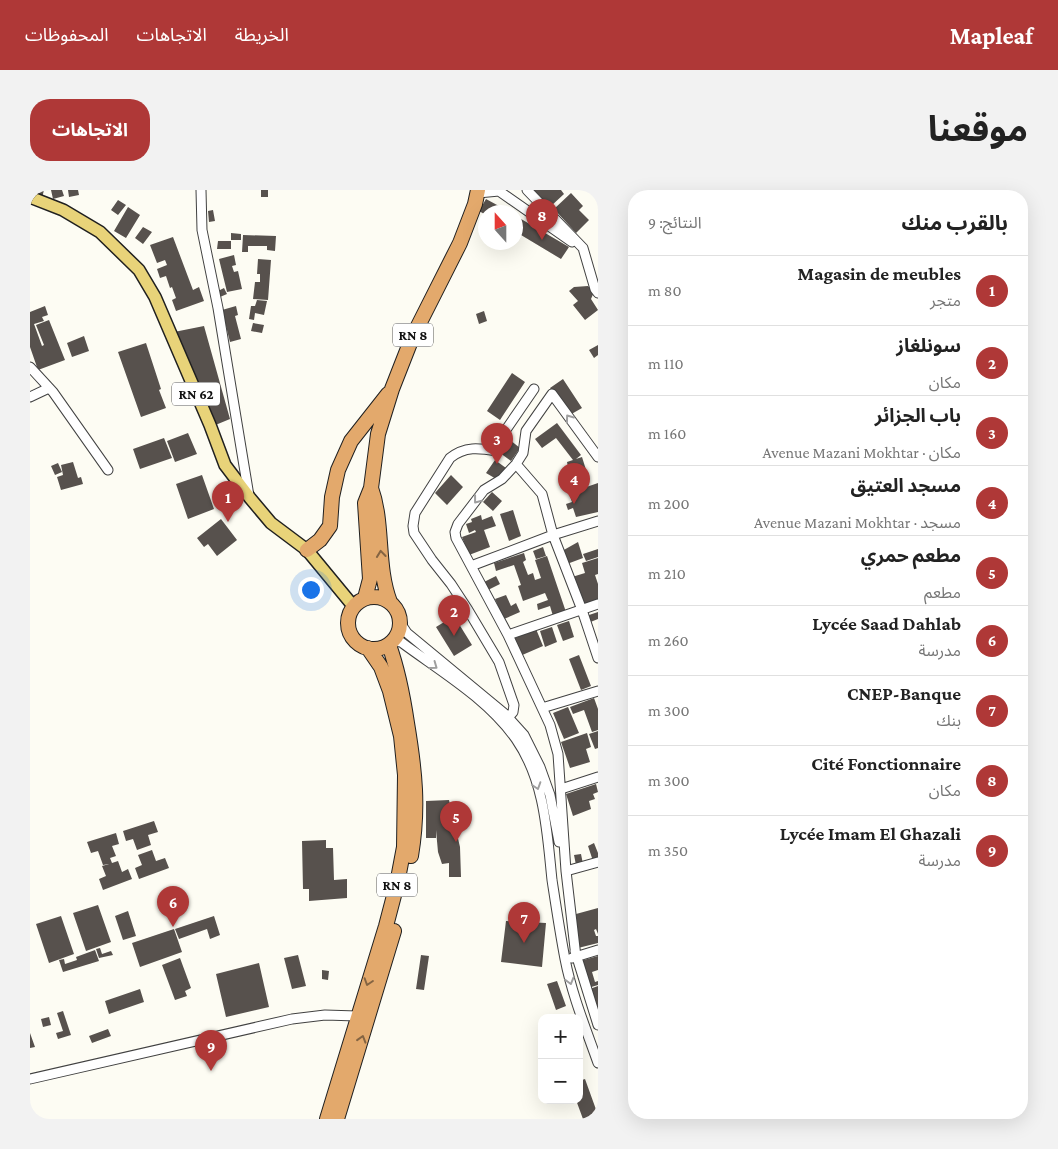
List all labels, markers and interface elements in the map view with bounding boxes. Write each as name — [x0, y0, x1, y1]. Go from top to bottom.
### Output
text: Mapleaf — [950, 22, 1033, 49]
text: المحفوظات — [25, 25, 109, 45]
text: الاتجاهات — [137, 25, 207, 45]
text: الخريطة — [235, 25, 289, 45]
button: الاتجاهات — [30, 99, 150, 161]
text: موقعنا — [928, 110, 1028, 149]
pin: 8 — [526, 199, 558, 240]
north arrow — [478, 205, 523, 250]
text: بالقرب منك — [902, 211, 1008, 235]
text: النتائج: 9 — [648, 214, 702, 231]
text: Magasin de meubles — [798, 263, 961, 284]
text: 80 m — [648, 282, 682, 299]
text: 1 — [989, 282, 995, 299]
text: متجر — [930, 292, 961, 309]
road number: RN 8 — [393, 324, 433, 346]
text: سونلغاز — [896, 335, 961, 356]
text: 110 m — [648, 355, 684, 372]
text: 2 — [988, 355, 996, 372]
text: مكان — [929, 374, 961, 391]
road number: RN 62 — [172, 382, 220, 405]
text: باب الجزائر — [875, 405, 961, 426]
one-way arrow — [566, 414, 575, 424]
pin: 3 — [481, 423, 513, 464]
text: 160 m — [648, 425, 686, 442]
text: 3 — [988, 425, 996, 442]
text: مكان · Avenue Mazani Mokhtar — [762, 444, 961, 461]
pin: 4 — [558, 463, 590, 504]
text: مسجد العتيق — [851, 475, 961, 496]
pin: 1 — [212, 481, 244, 522]
one-way arrow — [473, 494, 482, 503]
text: 200 m — [648, 495, 690, 512]
text: 4 — [988, 495, 996, 512]
text: مسجد · Avenue Mazani Mokhtar — [754, 514, 961, 531]
text: مطعم حمري — [861, 545, 961, 566]
one-way arrow — [376, 550, 387, 558]
text: 210 m — [648, 565, 686, 582]
text: 5 — [988, 565, 996, 582]
your location — [298, 577, 324, 603]
text: مطعم — [924, 584, 961, 601]
pin: 2 — [438, 595, 470, 636]
text: Lycée Saad Dahlab — [812, 613, 961, 634]
text: 260 m — [648, 632, 689, 649]
text: 6 — [988, 632, 996, 649]
text: مدرسة — [918, 642, 961, 659]
one-way arrow — [428, 660, 438, 669]
text: CNEP-Banque — [847, 683, 961, 704]
text: 300 m — [648, 702, 690, 719]
text: 7 — [988, 702, 996, 719]
text: بنك — [936, 712, 961, 729]
text: Cité Fonctionnaire — [811, 753, 961, 774]
text: 300 m — [648, 772, 690, 789]
text: 8 — [987, 772, 997, 789]
one-way arrow — [532, 782, 542, 790]
text: مكان — [929, 782, 961, 799]
pin: 5 — [440, 801, 472, 842]
text: Lycée Imam El Ghazali — [780, 823, 961, 844]
text: 350 m — [648, 842, 688, 859]
text: 9 — [988, 842, 996, 859]
text: مدرسة — [918, 852, 961, 869]
road number: RN 8 — [377, 874, 417, 896]
pin: 6 — [157, 886, 189, 927]
pin: 7 — [508, 902, 540, 943]
one-way arrow — [565, 976, 575, 984]
one-way arrow — [363, 978, 373, 986]
map controls — [538, 1014, 583, 1104]
button: + — [538, 1014, 583, 1059]
pin: 9 — [195, 1030, 227, 1071]
one-way arrow — [357, 1035, 367, 1044]
button: − — [538, 1059, 583, 1104]

